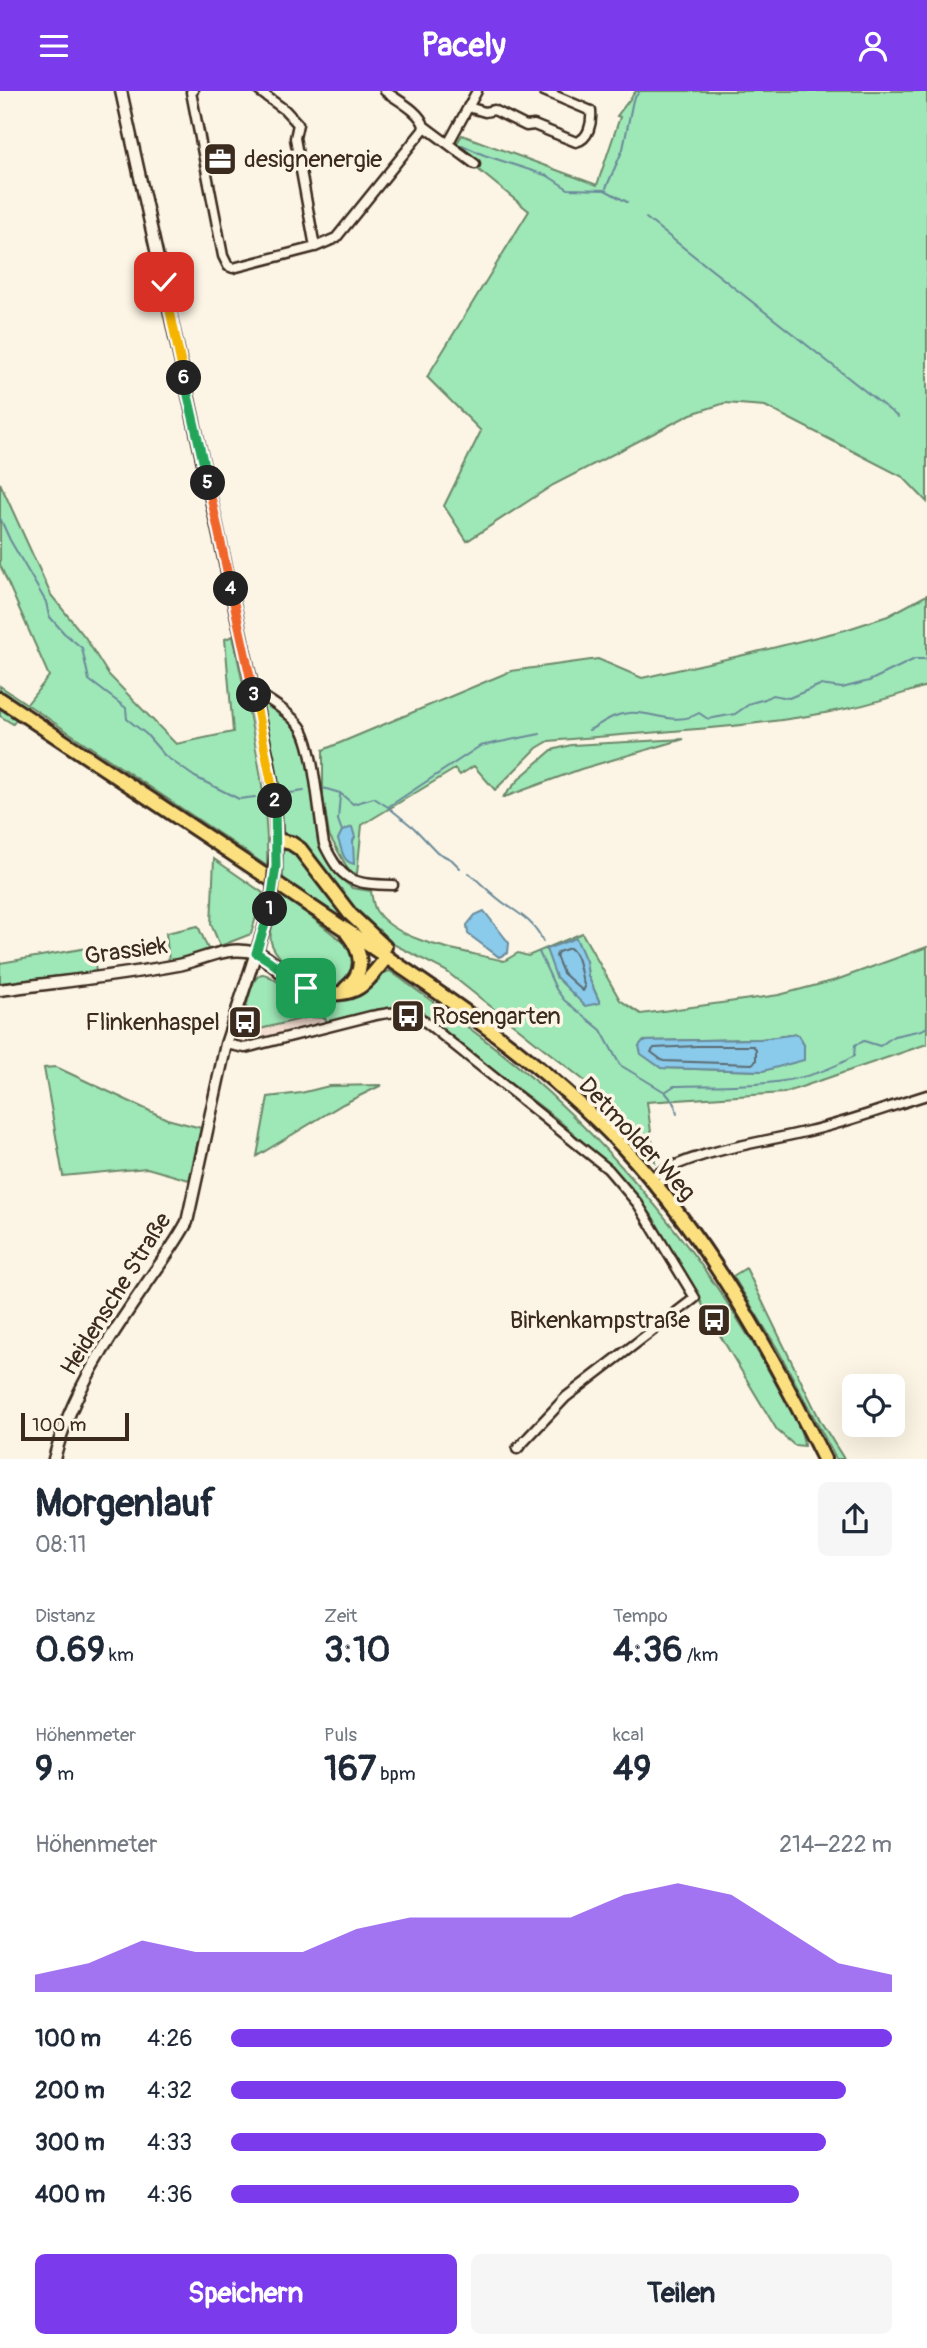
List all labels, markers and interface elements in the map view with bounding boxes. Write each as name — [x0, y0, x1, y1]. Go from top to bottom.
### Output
text: Pacely — [421, 26, 506, 66]
icon: menu — [35, 27, 73, 65]
icon: person — [854, 27, 892, 65]
office icon: designenergie — [201, 140, 239, 178]
place label: designenergie — [244, 145, 382, 174]
pin — [134, 252, 194, 312]
icon: check — [145, 263, 183, 301]
pin: 6 — [166, 361, 202, 395]
text: 6 — [178, 365, 189, 389]
pin: 5 — [190, 465, 226, 501]
text: 5 — [202, 470, 213, 494]
pin: 4 — [214, 571, 248, 607]
text: 4 — [225, 576, 236, 600]
pin: 3 — [236, 677, 272, 713]
text: 3 — [248, 682, 259, 706]
pin: 2 — [258, 783, 292, 819]
text: 2 — [269, 788, 280, 812]
pin: 1 — [252, 891, 288, 927]
text: 1 — [266, 896, 273, 920]
street label: Grassiek — [83, 931, 169, 971]
pin — [276, 958, 336, 1018]
icon: arrive — [287, 969, 325, 1007]
bus stop icon: Rosengarten — [389, 997, 427, 1035]
place label: Rosengarten — [432, 1002, 561, 1031]
bus stop icon: Flinkenhaspel — [226, 1003, 264, 1041]
place label: Flinkenhaspel — [85, 1008, 220, 1037]
street label: Detmolder Weg — [572, 1071, 702, 1207]
street label: Heidensche Straße — [54, 1207, 178, 1381]
bus stop icon: Birkenkampstraße — [695, 1301, 733, 1339]
place label: Birkenkampstraße — [510, 1306, 690, 1335]
map controls — [842, 1374, 905, 1437]
button: locate — [842, 1374, 905, 1437]
scale bar — [21, 1410, 130, 1442]
text: 100 m — [32, 1413, 86, 1437]
text: Morgenlauf — [35, 1480, 215, 1528]
button: share — [818, 1482, 892, 1556]
text: 08:11 — [35, 1530, 86, 1559]
text: Distanz — [35, 1604, 95, 1628]
text: Zeit — [324, 1604, 357, 1628]
text: Tempo — [613, 1604, 668, 1628]
text: 0.69 — [35, 1628, 105, 1672]
text: 3:10 — [324, 1628, 390, 1672]
text: 4:36 — [613, 1628, 683, 1672]
text: km — [105, 1643, 134, 1667]
text: /km — [683, 1643, 718, 1667]
text: Höhenmeter — [35, 1723, 136, 1747]
text: Puls — [324, 1723, 357, 1747]
text: kcal — [613, 1723, 644, 1747]
text: 9 — [35, 1747, 53, 1791]
text: 167 — [324, 1747, 376, 1791]
text: 49 — [613, 1747, 651, 1791]
text: m — [53, 1762, 74, 1786]
text: bpm — [376, 1762, 416, 1786]
text: Höhenmeter — [35, 1830, 157, 1859]
text: 214–222 m — [779, 1830, 892, 1859]
text: 100 m — [35, 2024, 101, 2053]
text: 4:26 — [147, 2024, 193, 2053]
text: 200 m — [35, 2076, 105, 2105]
text: 4:32 — [147, 2076, 192, 2105]
text: 300 m — [35, 2128, 105, 2157]
text: 4:33 — [147, 2128, 192, 2157]
text: 400 m — [35, 2180, 105, 2209]
text: 4:36 — [147, 2180, 193, 2209]
button: Speichern — [35, 2254, 457, 2334]
button: Teilen — [471, 2254, 892, 2334]

